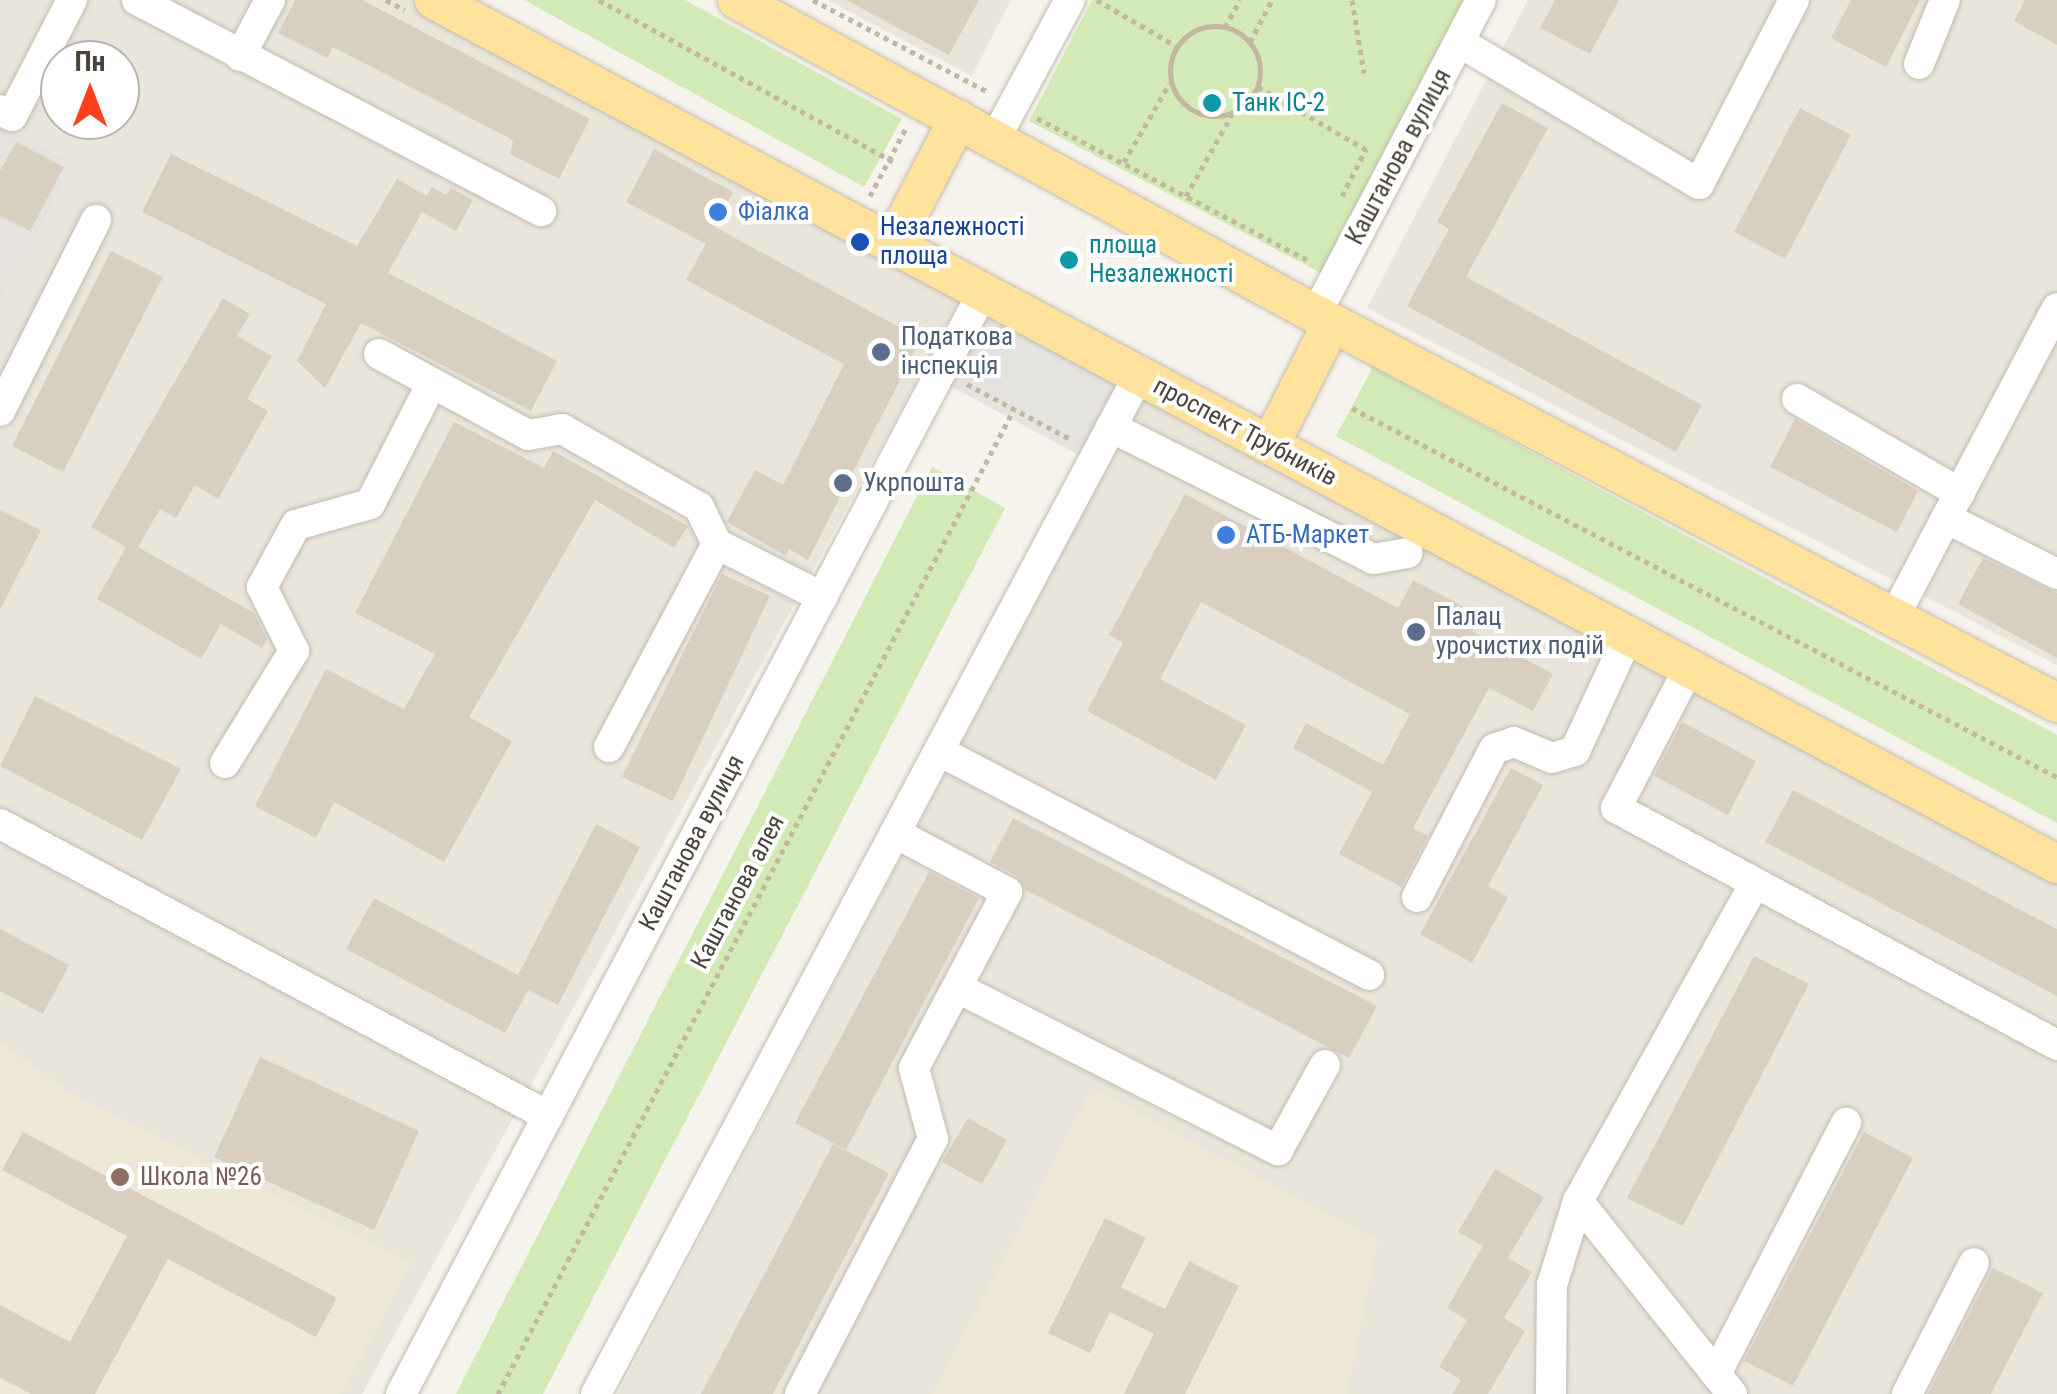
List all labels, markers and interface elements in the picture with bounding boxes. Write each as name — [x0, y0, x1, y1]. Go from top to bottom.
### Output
north arrow — [40, 40, 140, 140]
text: Пн — [74, 45, 106, 78]
street label: Каштанова вулиця — [1340, 64, 1458, 250]
place label: Танк ІС-2 — [1232, 88, 1325, 118]
marker: Танк ІС-2 — [1201, 92, 1223, 114]
place label: Фіалка — [738, 197, 809, 227]
marker: Фіалка — [707, 201, 729, 223]
place label: Незалежності площа — [880, 213, 1025, 272]
marker: Незалежності площа — [849, 231, 871, 253]
place label: площа Незалежності — [1089, 231, 1234, 290]
marker: площа Незалежності — [1058, 249, 1080, 271]
place label: Податкова інспекція — [901, 323, 1013, 382]
marker: Податкова інспекція — [870, 341, 892, 363]
street label: проспект Трубників — [1148, 371, 1342, 493]
place label: Укрпошта — [863, 468, 965, 498]
marker: Укрпошта — [832, 472, 854, 494]
place label: АТБ-Маркет — [1246, 520, 1369, 550]
marker: АТБ-Маркет — [1215, 524, 1237, 546]
place label: Палац урочистих подій — [1436, 603, 1604, 662]
marker: Палац урочистих подій — [1405, 621, 1427, 643]
street label: Каштанова вулиця — [633, 750, 751, 936]
street label: Каштанова алея — [685, 810, 791, 974]
place label: Школа №26 — [140, 1162, 262, 1192]
marker: Школа №26 — [109, 1166, 131, 1188]

